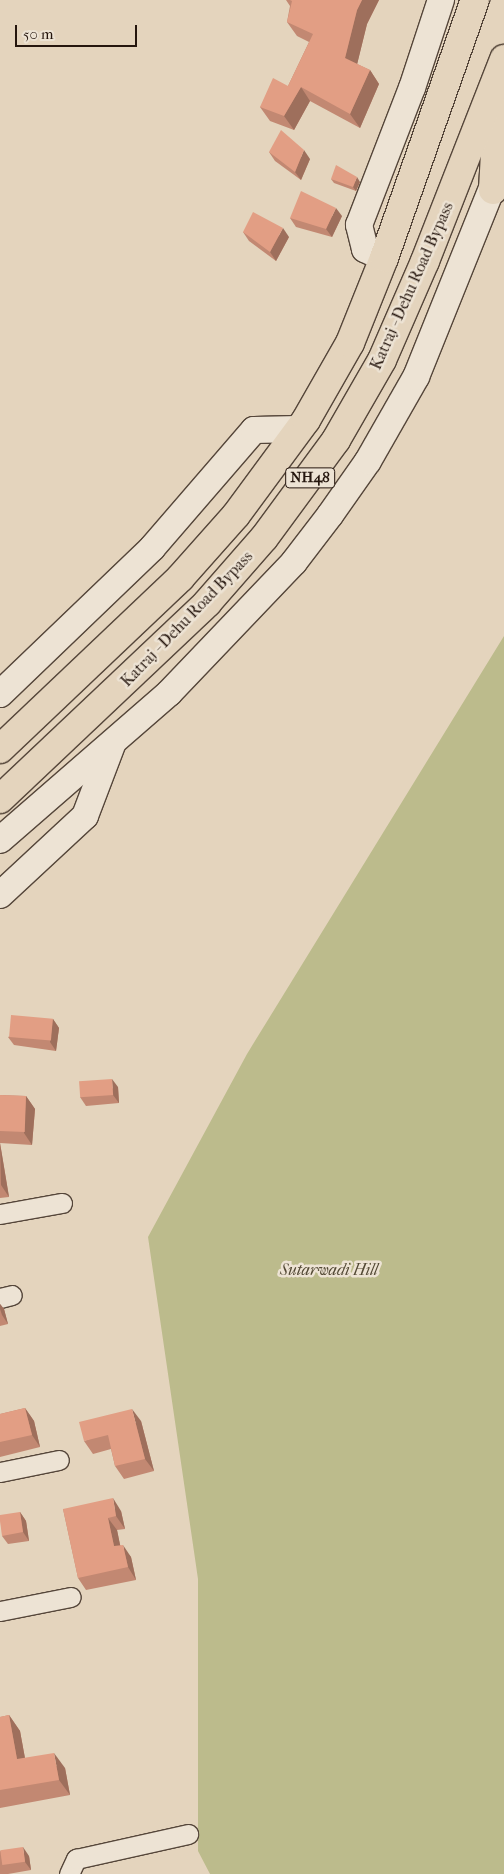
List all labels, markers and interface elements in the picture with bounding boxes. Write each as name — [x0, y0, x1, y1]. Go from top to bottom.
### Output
scale bar — [18, 15, 140, 47]
text: 50 m — [23, 25, 53, 43]
street label: Katraj - Dehu Road Bypass — [366, 199, 458, 373]
road number: NH48 — [285, 466, 335, 490]
street label: Katraj - Dehu Road Bypass — [117, 547, 257, 691]
park label: Sutarwadi Hill — [280, 1260, 378, 1280]

